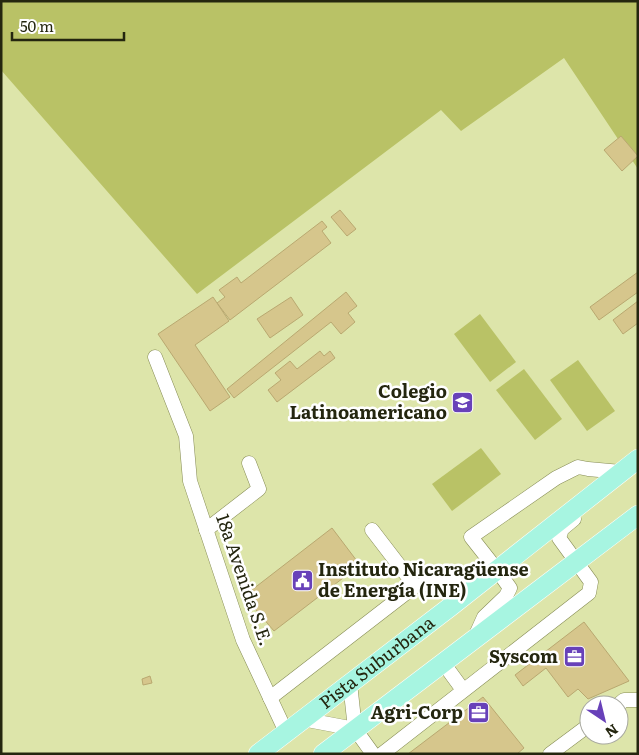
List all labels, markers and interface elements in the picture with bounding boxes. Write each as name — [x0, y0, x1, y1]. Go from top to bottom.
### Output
scale bar — [12, 10, 125, 42]
text: 50 m — [20, 14, 54, 37]
place label: Colegio Latinoamericano — [289, 377, 447, 425]
school or university icon: Colegio Latinoamericano — [451, 390, 475, 414]
street label: 18a Avenida S.E. — [210, 510, 281, 649]
place label: Instituto Nicaragüense de Energía (INE) — [318, 555, 529, 603]
public building icon: Instituto Nicaragüense de Energía (INE) — [290, 568, 314, 592]
street label: Pista Suburbana — [313, 608, 440, 715]
place label: Syscom — [489, 642, 558, 669]
office icon: Syscom — [562, 645, 586, 669]
north arrow — [579, 695, 629, 745]
place label: Agri-Corp — [371, 698, 463, 725]
office icon: Agri-Corp — [467, 701, 491, 725]
text: N — [601, 720, 623, 743]

